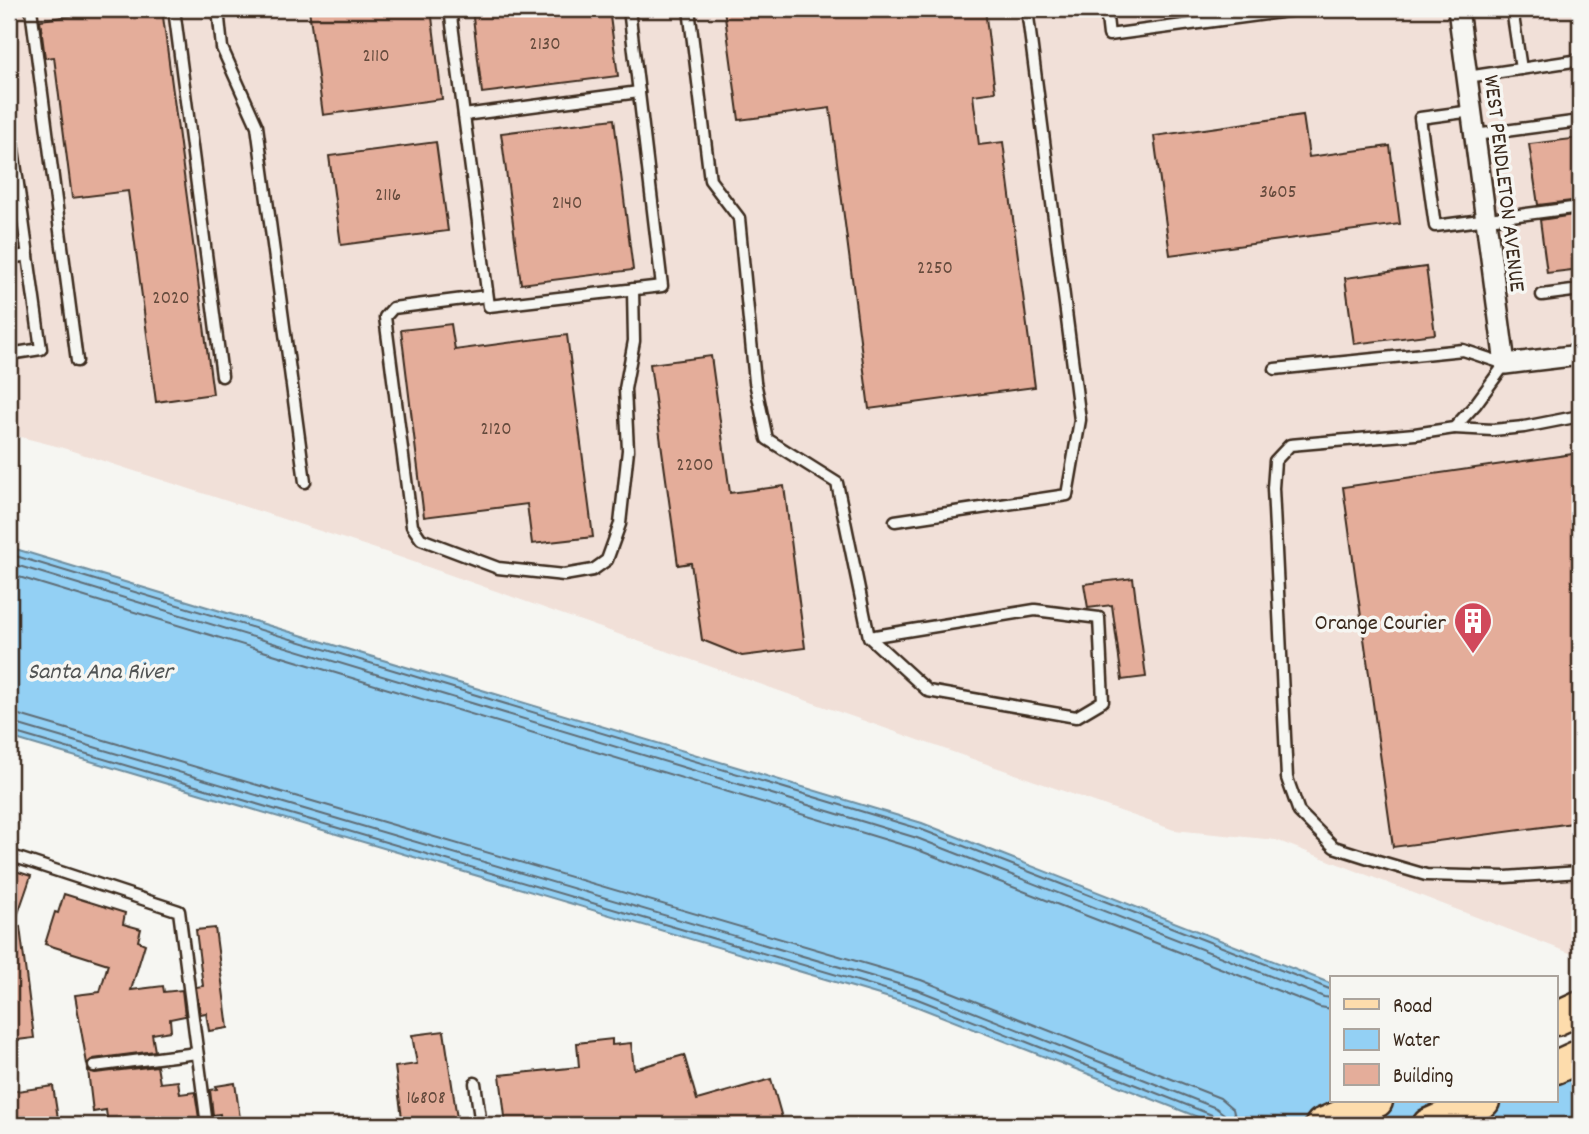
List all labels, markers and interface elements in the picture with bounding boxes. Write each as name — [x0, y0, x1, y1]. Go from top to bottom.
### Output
house number: 2130 — [529, 32, 561, 59]
house number: 2110 — [363, 44, 389, 71]
street label: WEST PENDLETON AVENUE — [1473, 73, 1532, 294]
house number: 3605 — [1260, 180, 1296, 207]
house number: 2116 — [375, 183, 401, 210]
house number: 2140 — [552, 191, 582, 218]
house number: 2250 — [917, 256, 953, 283]
house number: 2020 — [152, 286, 190, 313]
house number: 2120 — [480, 417, 512, 444]
house number: 2200 — [676, 453, 714, 480]
building icon: Orange Courier — [1452, 600, 1494, 655]
place label: Orange Courier — [1314, 608, 1446, 641]
water label: Santa Ana River — [27, 656, 176, 690]
legend — [1330, 976, 1558, 1102]
text: Road — [1393, 993, 1432, 1023]
text: Water — [1393, 1027, 1440, 1057]
text: Building — [1393, 1063, 1453, 1093]
house number: 16808 — [406, 1086, 446, 1113]

